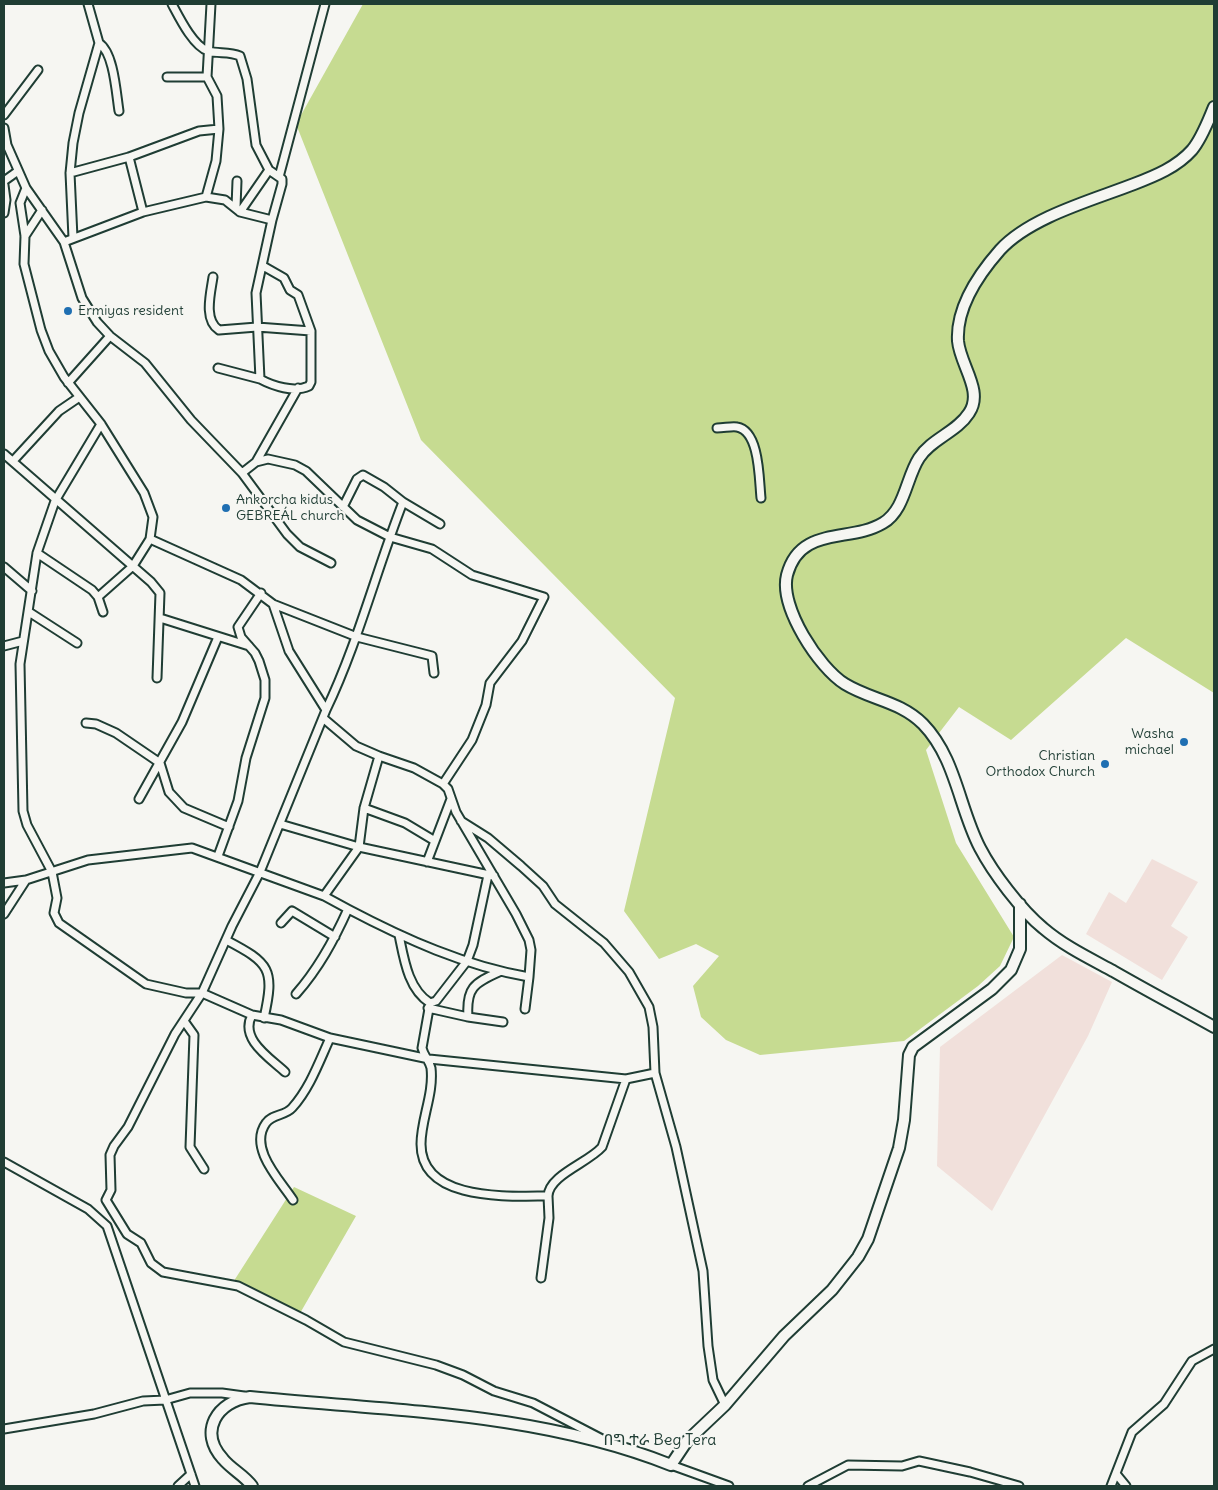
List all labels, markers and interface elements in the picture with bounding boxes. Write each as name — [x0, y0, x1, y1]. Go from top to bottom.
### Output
place label: Ermiyas resident — [78, 303, 184, 319]
marker: Ermiyas resident — [62, 305, 74, 317]
place label: Ankorcha kidus GEBREÁL church — [236, 492, 345, 524]
marker: Ankorcha kidus GEBREÁL church — [220, 502, 232, 514]
place label: Washa michael — [1125, 726, 1174, 759]
marker: Washa michael — [1178, 736, 1190, 748]
place label: Christian Orthodox Church — [985, 748, 1095, 780]
marker: Christian Orthodox Church — [1099, 758, 1111, 770]
district label: በግ ተራ Beg Tera — [604, 1430, 716, 1450]

